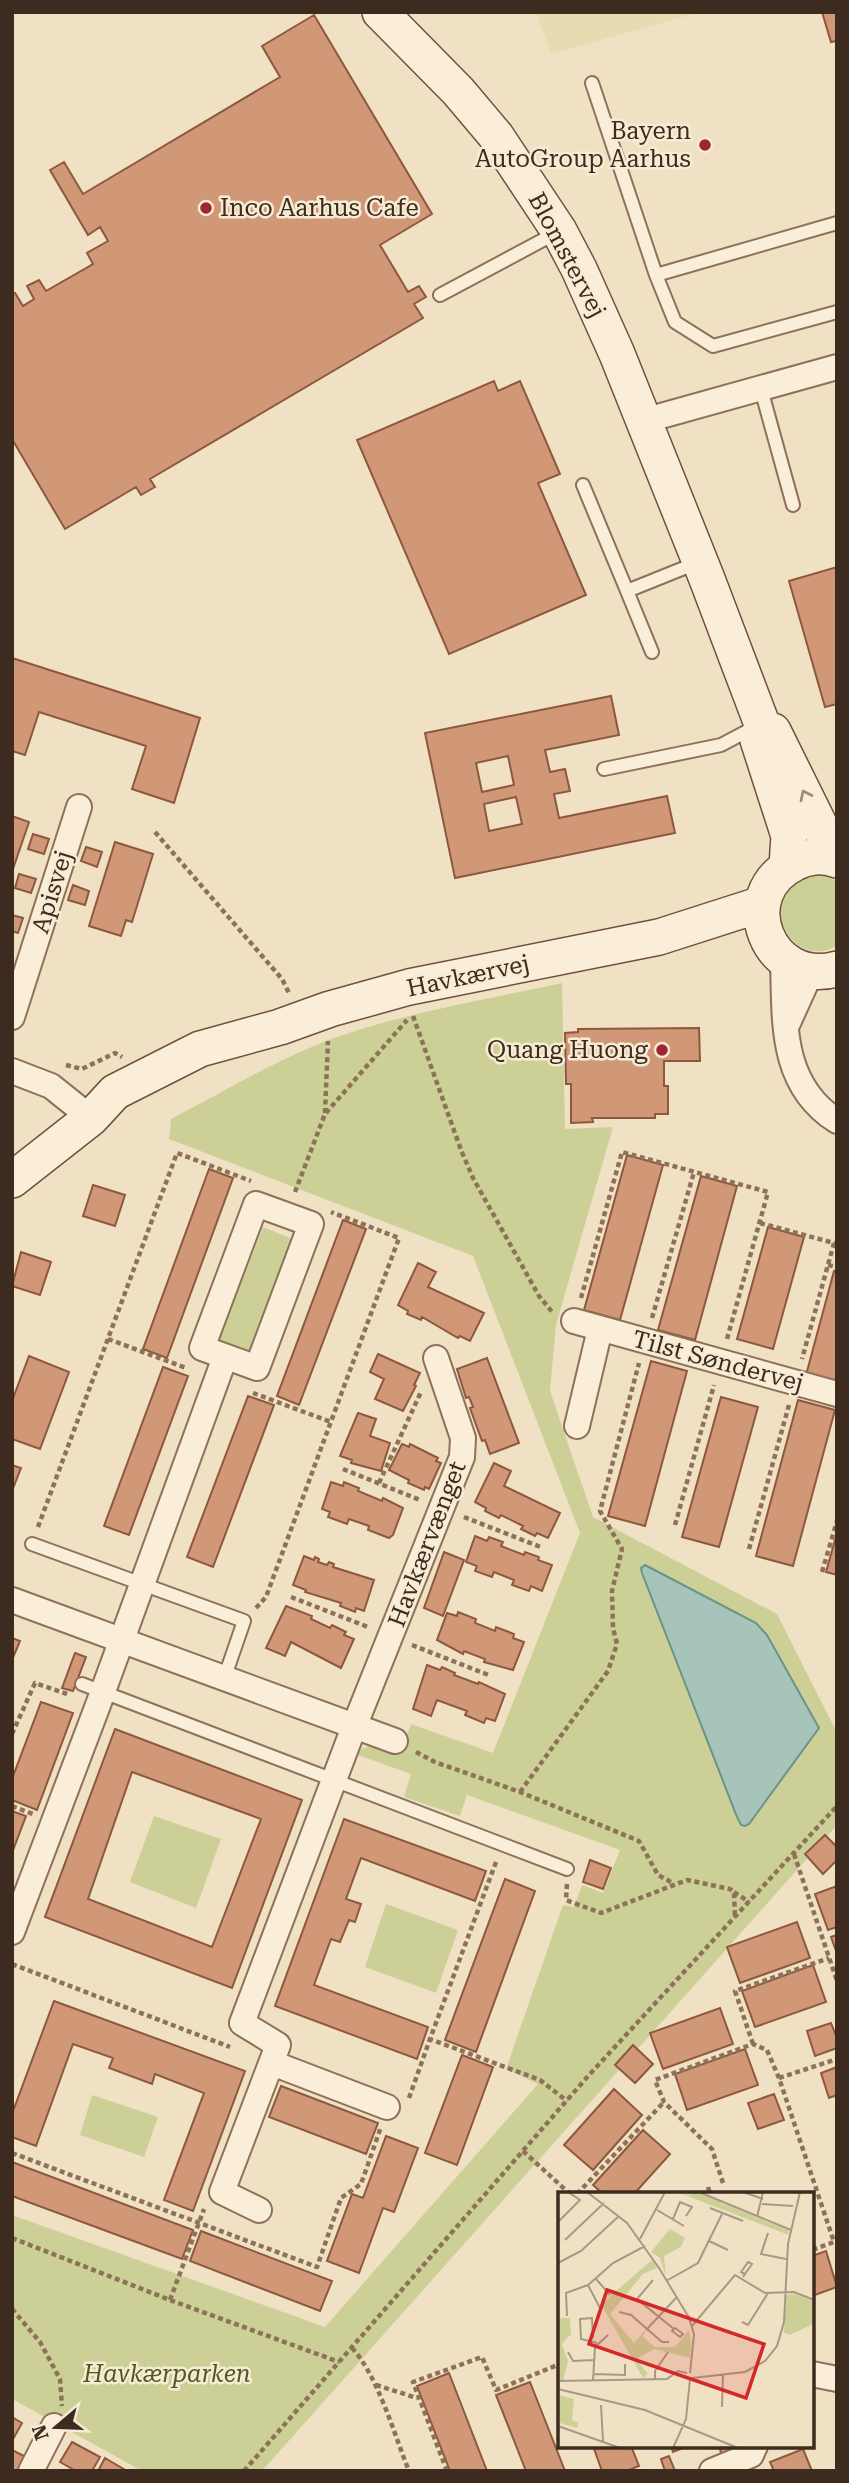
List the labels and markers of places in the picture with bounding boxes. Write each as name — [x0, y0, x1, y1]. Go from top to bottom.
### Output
place label: Bayern AutoGroup Aarhus — [475, 117, 691, 173]
marker: Bayern AutoGroup Aarhus — [697, 137, 713, 153]
place label: Inco Aarhus Cafe — [220, 194, 419, 222]
marker: Inco Aarhus Cafe — [198, 200, 214, 216]
place label: Quang Huong — [487, 1036, 648, 1064]
marker: Quang Huong — [654, 1042, 670, 1058]

